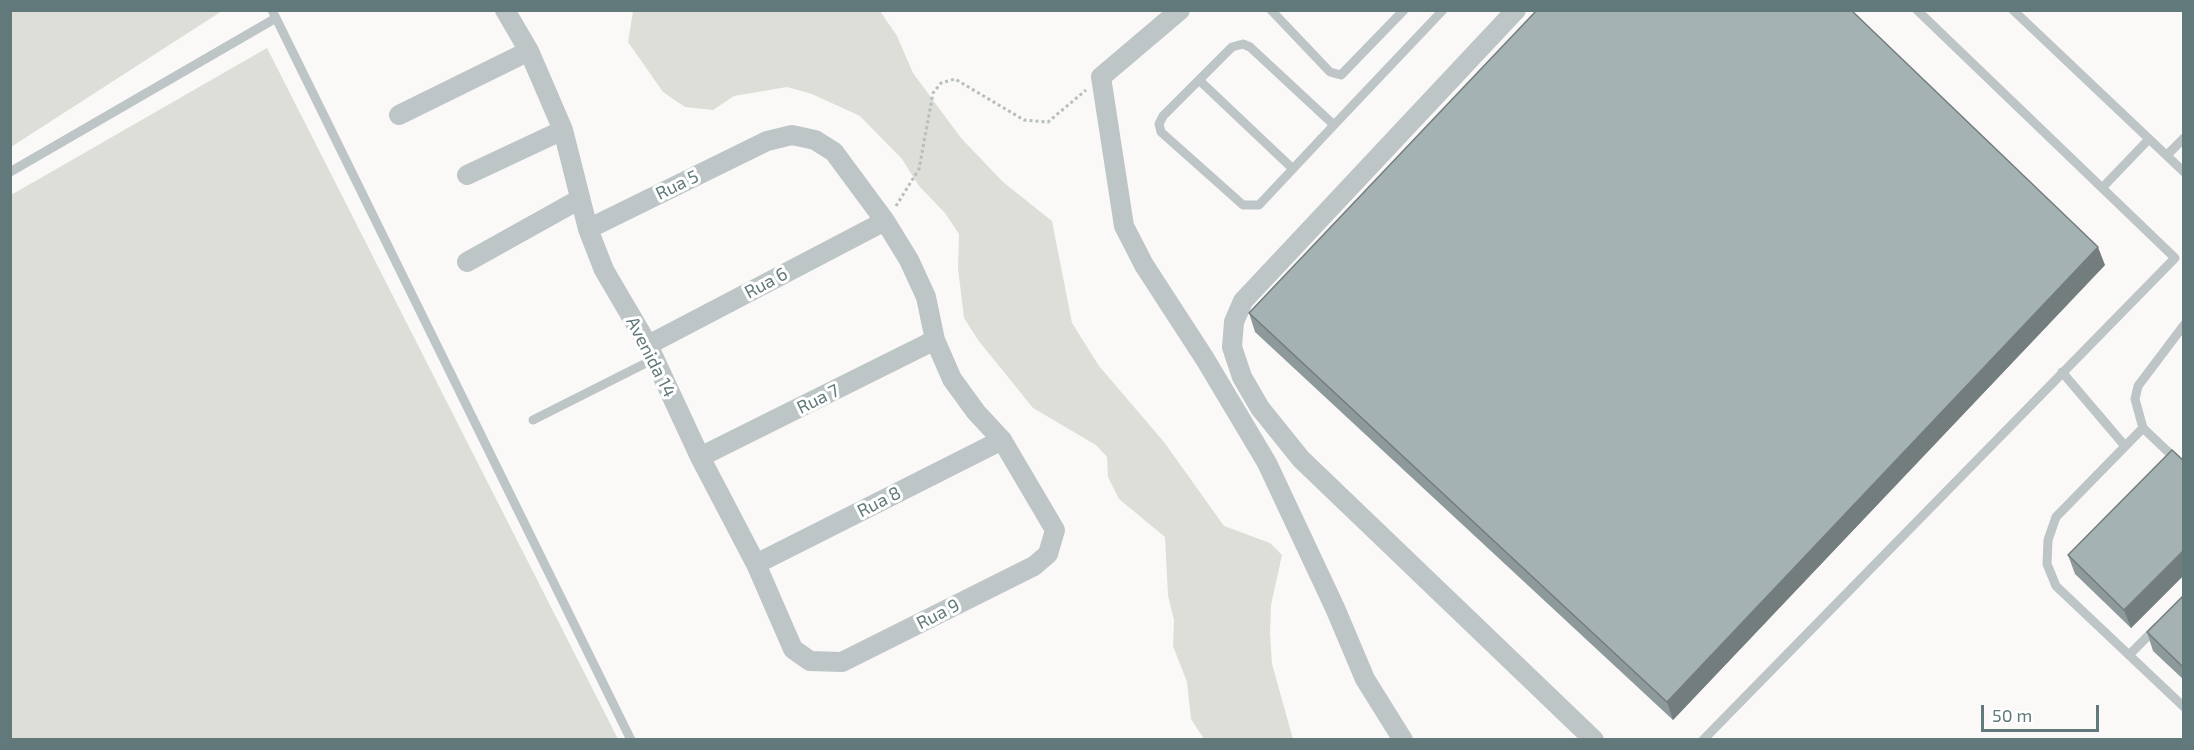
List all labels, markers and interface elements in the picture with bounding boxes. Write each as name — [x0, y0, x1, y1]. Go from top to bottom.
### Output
street label: Rua 5 — [652, 165, 702, 205]
street label: Rua 6 — [741, 263, 791, 303]
street label: Avenida 14 — [622, 313, 680, 401]
street label: Rua 7 — [793, 380, 843, 418]
street label: Rua 8 — [854, 482, 904, 522]
street label: Rua 9 — [913, 594, 963, 634]
scale bar — [1984, 693, 2102, 731]
text: 50 m — [1992, 704, 2032, 726]

